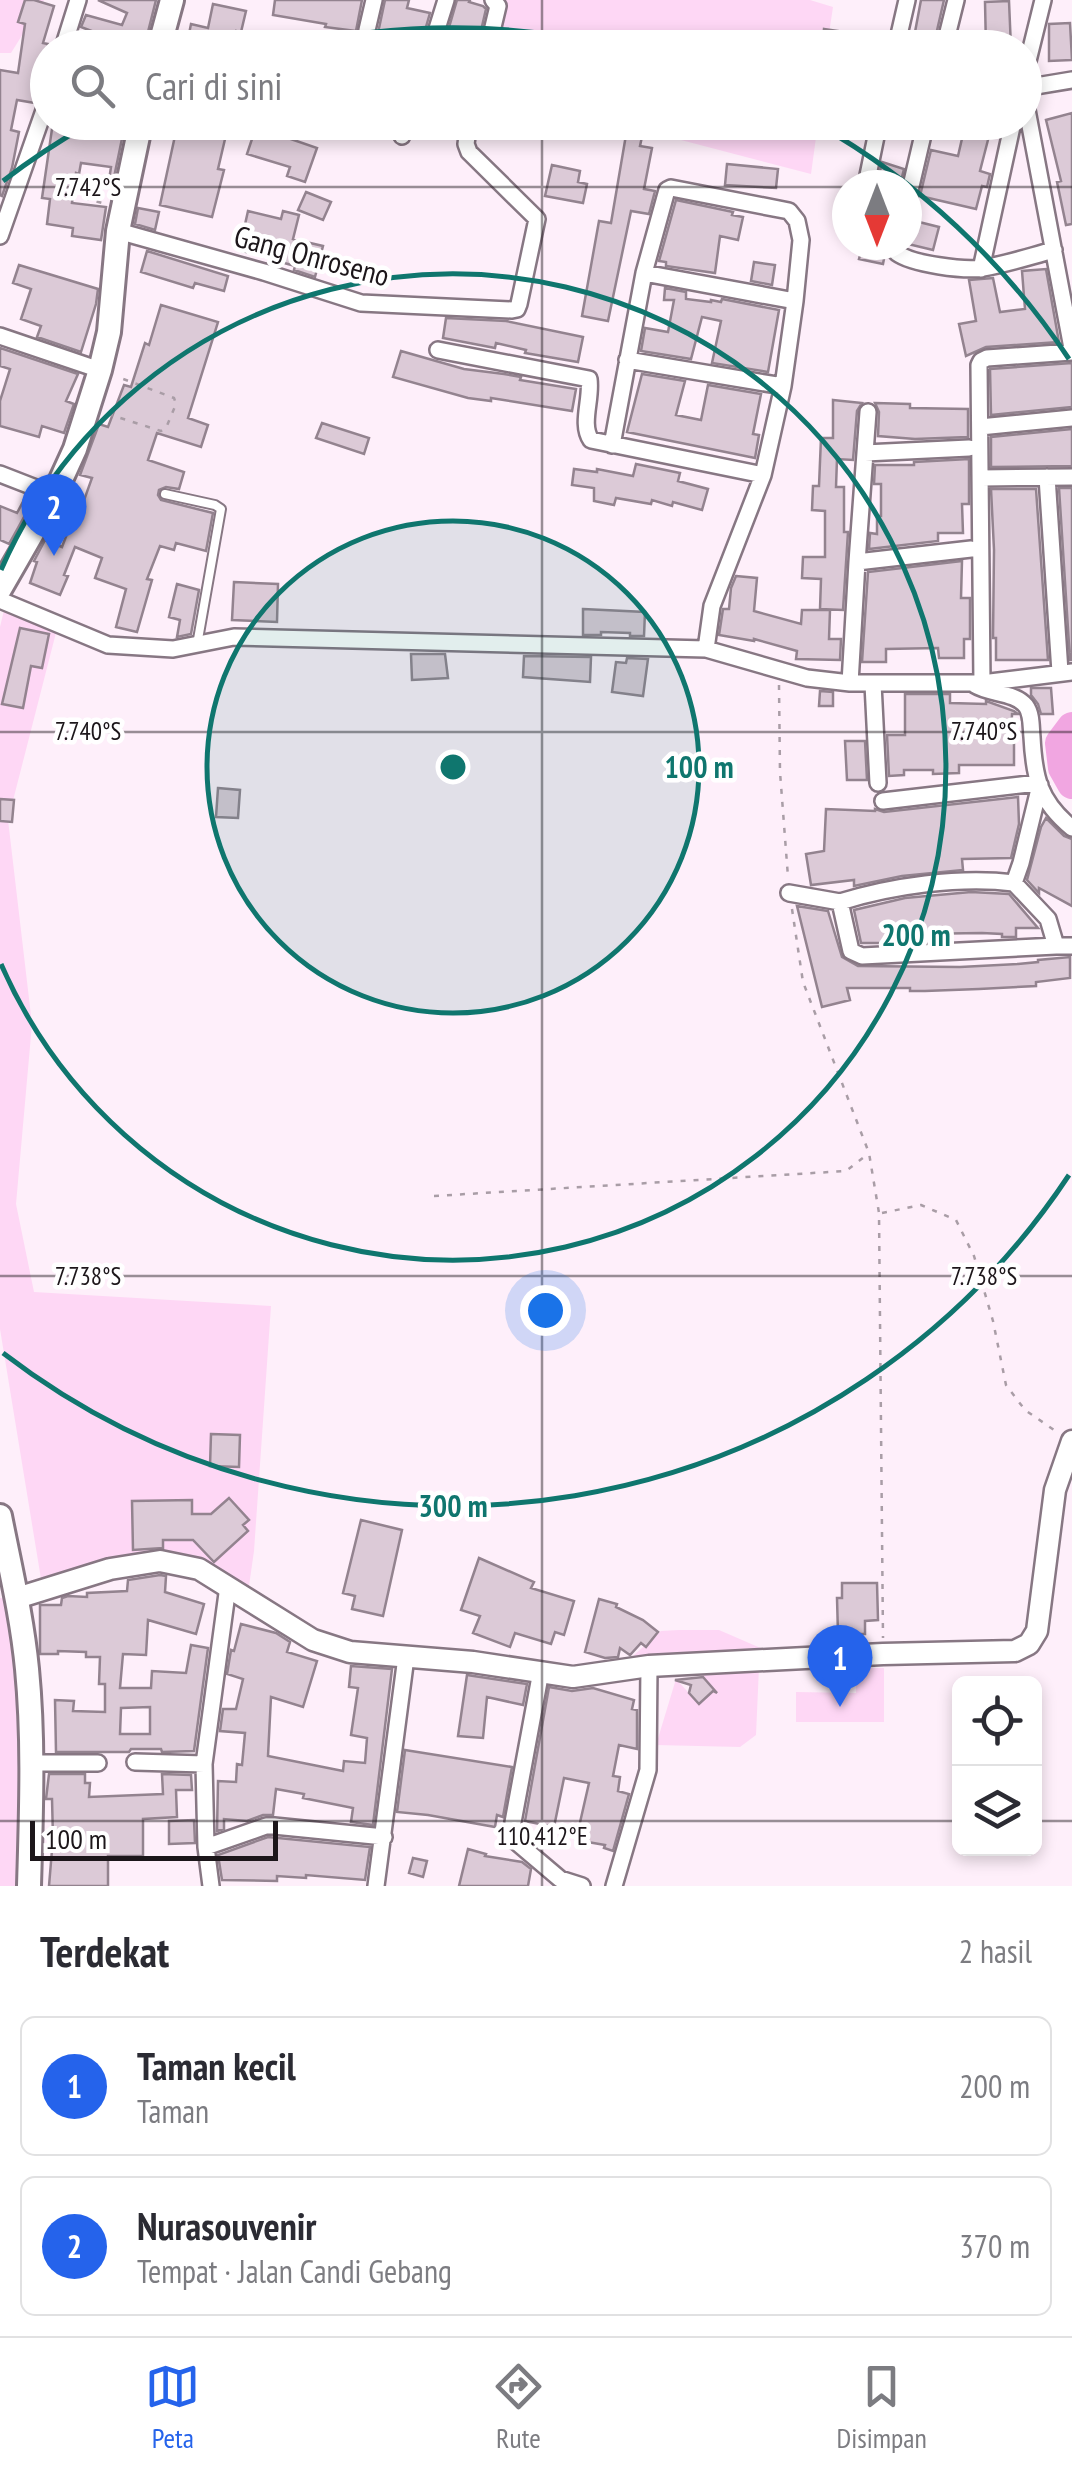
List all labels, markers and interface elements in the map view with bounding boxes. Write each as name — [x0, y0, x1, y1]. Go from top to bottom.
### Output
search box — [30, 30, 1042, 140]
icon: search — [65, 58, 120, 113]
text: Cari di sini — [145, 61, 283, 110]
north arrow — [832, 170, 922, 260]
text: 7.742°S — [55, 171, 121, 203]
street label: Gang Onroseno — [230, 216, 394, 294]
pin: 2 — [22, 474, 86, 556]
text: 7.740°S — [55, 715, 121, 747]
text: 7.740°S — [951, 715, 1017, 747]
text: 100 m — [664, 747, 734, 786]
centre of rings — [435, 749, 471, 785]
text: 200 m — [881, 915, 951, 954]
text: 7.738°S — [55, 1260, 121, 1292]
text: 7.738°S — [951, 1260, 1017, 1292]
your location — [520, 1285, 571, 1336]
text: 300 m — [418, 1486, 488, 1525]
pin: 1 — [808, 1624, 872, 1707]
map controls — [952, 1676, 1042, 1856]
button: locate — [952, 1676, 1042, 1766]
button: layers — [952, 1766, 1042, 1856]
scale bar — [30, 1816, 278, 1860]
text: 100 m — [45, 1820, 107, 1857]
text: 110.412°E — [496, 1820, 588, 1852]
text: Terdekat — [40, 1924, 169, 1979]
text: 2 hasil — [959, 1930, 1032, 1972]
text: Taman kecil — [137, 2041, 296, 2090]
text: 1 — [67, 2065, 82, 2107]
text: 200 m — [959, 2065, 1030, 2107]
text: Taman — [137, 2090, 209, 2132]
text: Nurasouvenir — [137, 2201, 316, 2250]
text: 2 — [67, 2225, 82, 2267]
text: 370 m — [959, 2225, 1030, 2267]
text: Tempat · Jalan Candi Gebang — [137, 2250, 452, 2292]
tab: Peta — [145, 2359, 200, 2456]
tab: Rute — [491, 2359, 546, 2456]
tab: Disimpan — [836, 2359, 927, 2456]

